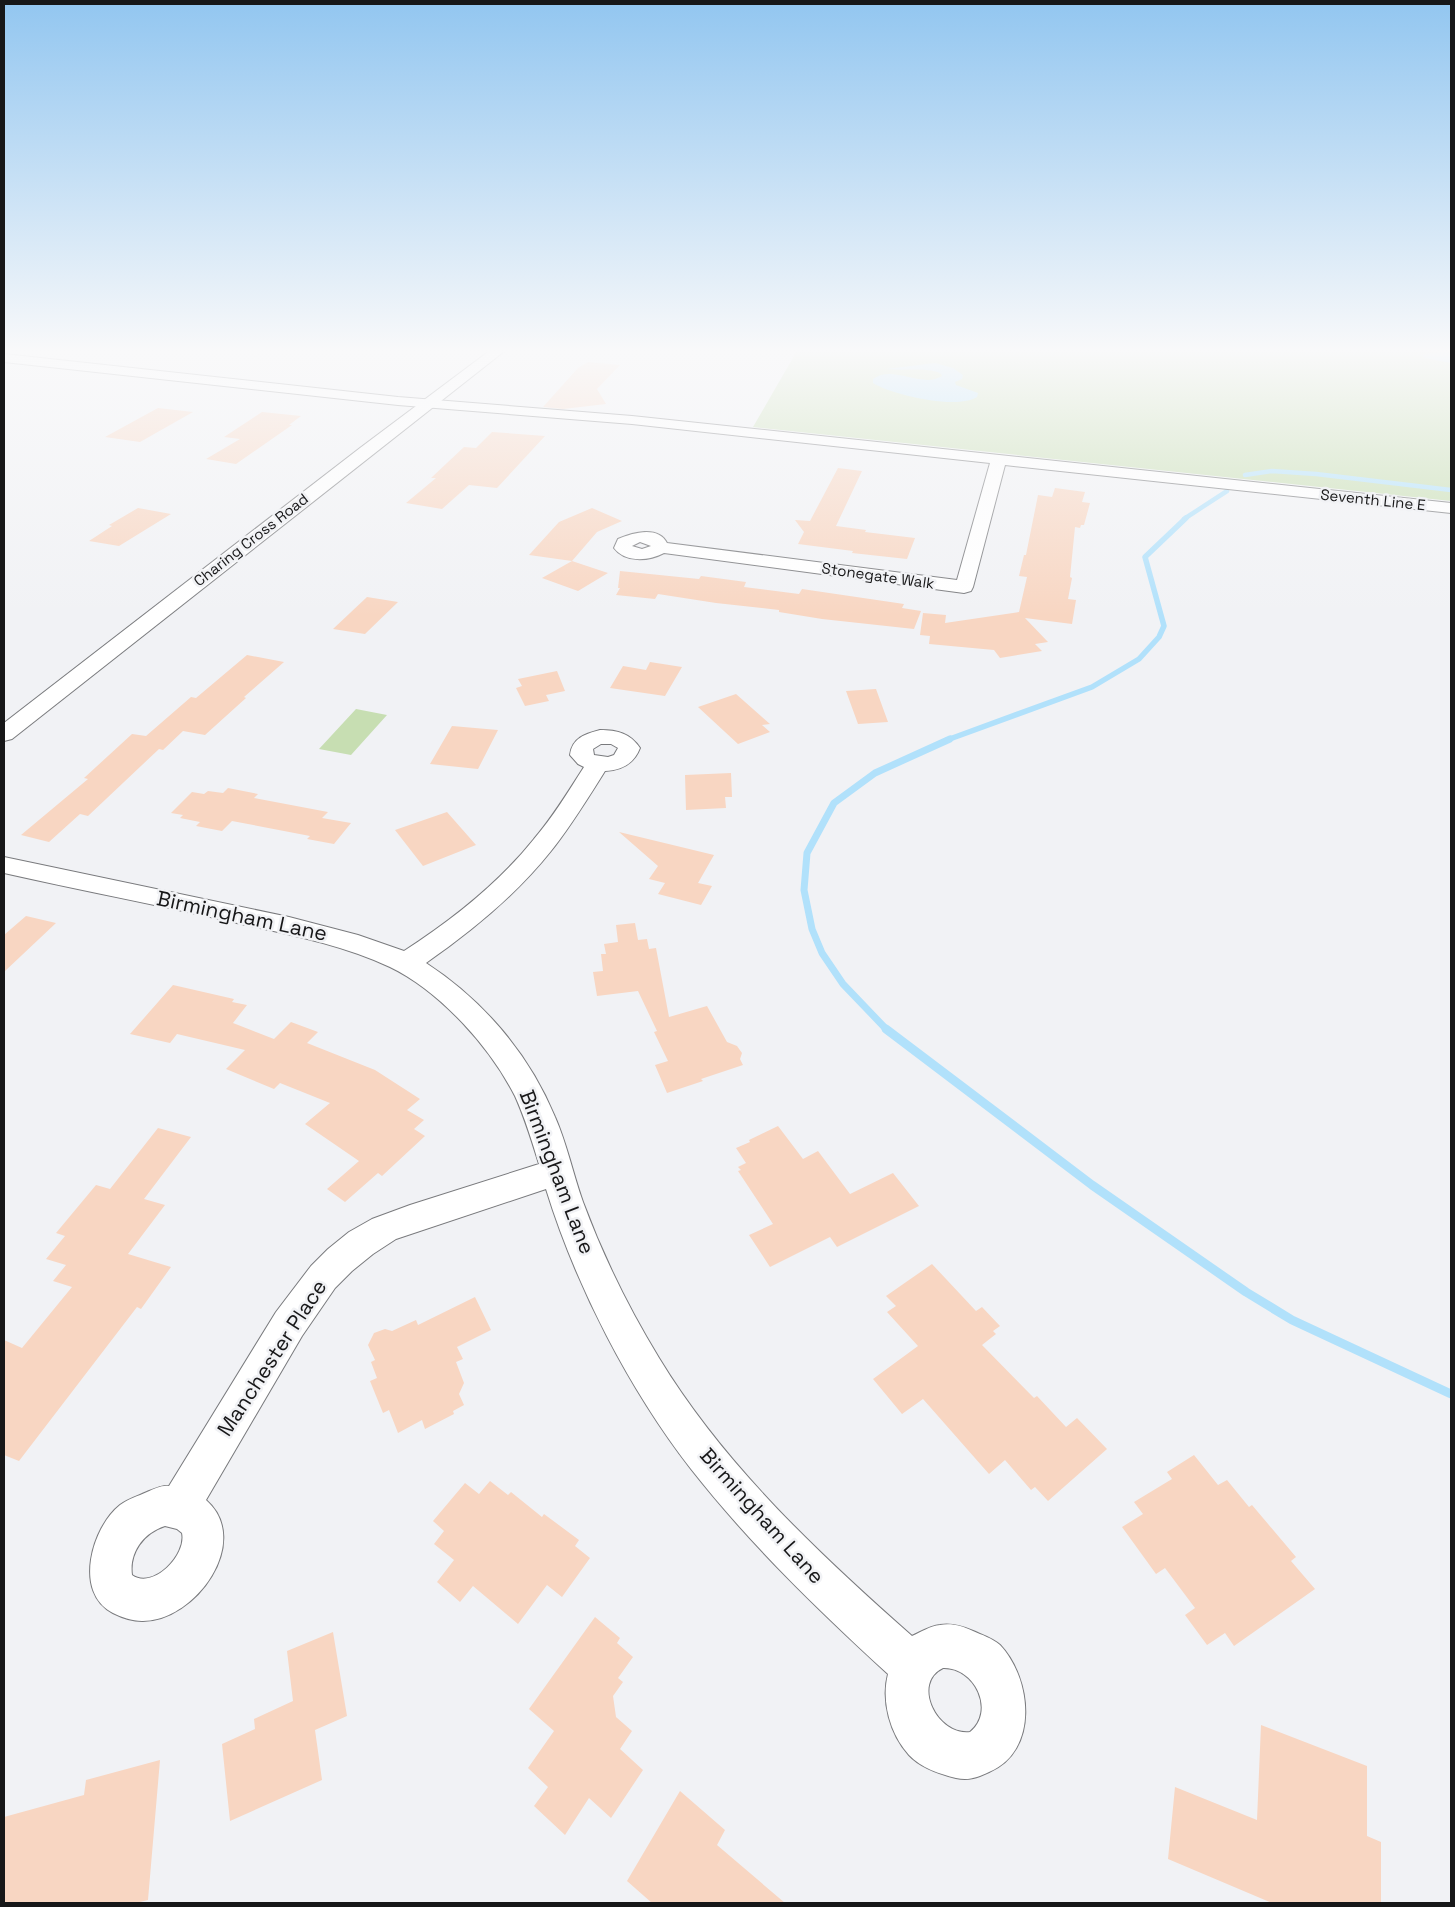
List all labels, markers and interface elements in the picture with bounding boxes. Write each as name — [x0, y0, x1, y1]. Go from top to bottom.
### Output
street label: Seventh Line E — [1320, 485, 1427, 514]
street label: Charing Cross Road — [190, 489, 312, 590]
street label: Stonegate Walk — [821, 558, 936, 593]
street label: Birmingham Lane — [154, 884, 330, 947]
street label: Birmingham Lane — [514, 1086, 601, 1258]
street label: Manchester Place — [211, 1274, 332, 1441]
street label: Birmingham Lane — [694, 1442, 831, 1589]

